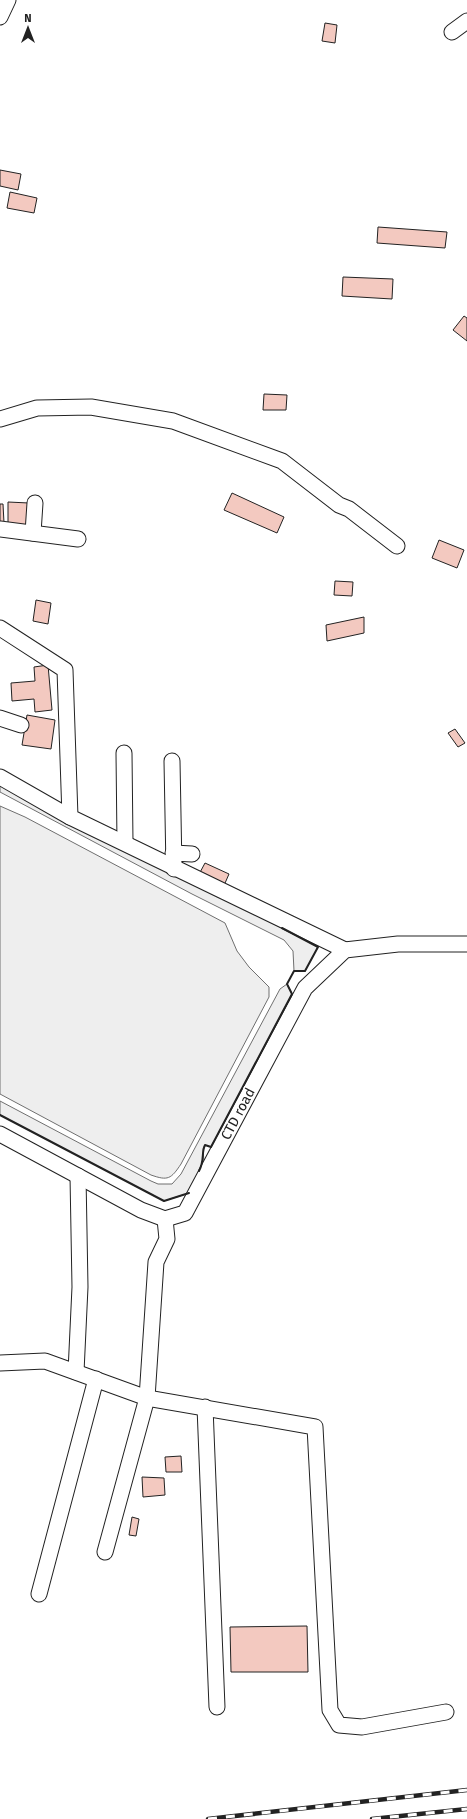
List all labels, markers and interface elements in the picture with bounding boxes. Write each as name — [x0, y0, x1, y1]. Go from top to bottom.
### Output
north arrow — [8, 8, 48, 48]
text: N — [24, 12, 32, 25]
street label: CTD road — [217, 1085, 259, 1143]

